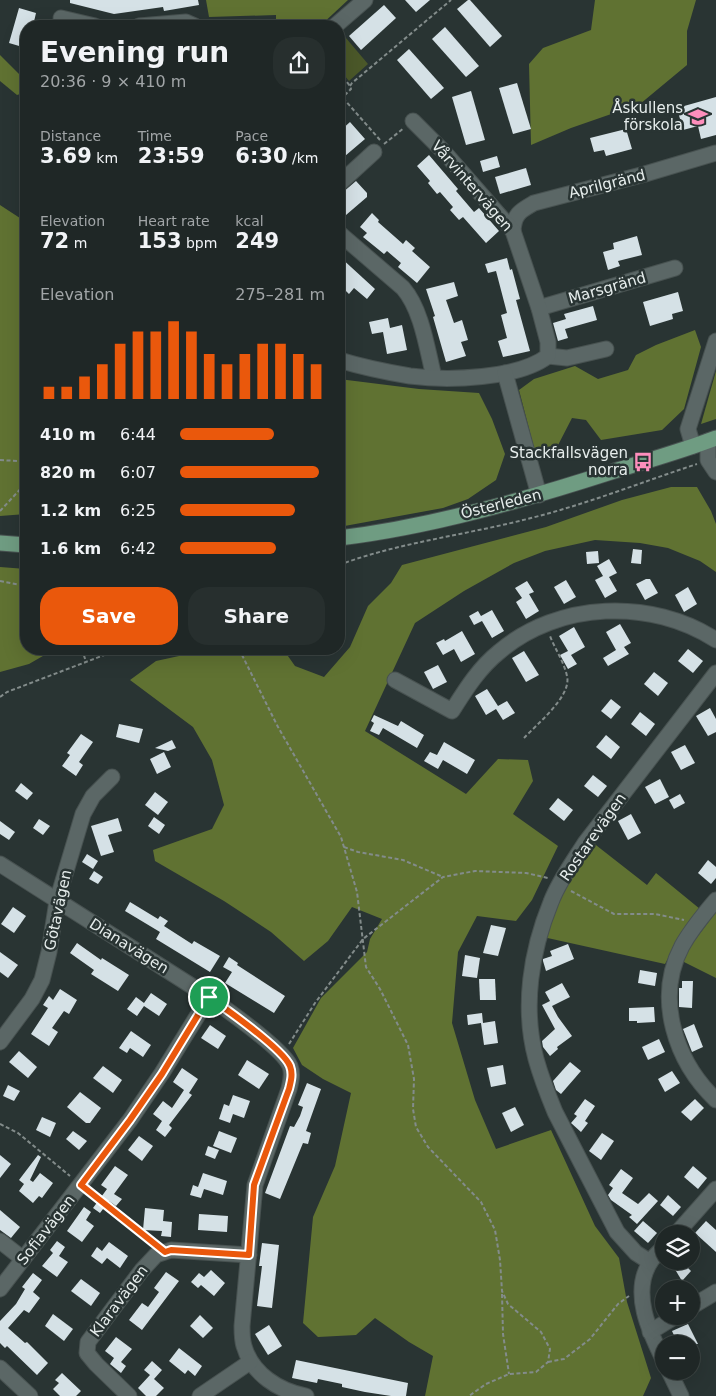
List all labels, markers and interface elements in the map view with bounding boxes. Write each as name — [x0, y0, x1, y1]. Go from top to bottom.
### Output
text: Evening run — [40, 36, 229, 69]
button: share — [273, 37, 325, 89]
text: 20:36 · 9 × 410 m — [40, 72, 186, 91]
place label: Åskullens förskola — [612, 98, 683, 134]
school or university icon: Åskullens förskola — [687, 106, 709, 128]
text: Distance — [40, 128, 101, 144]
text: Time — [138, 128, 172, 144]
text: Pace — [235, 128, 268, 144]
street label: Vårvintervägen — [428, 137, 516, 235]
text: 3.69 — [40, 144, 92, 168]
text: 23:59 — [138, 144, 205, 168]
text: 6:30 — [235, 144, 288, 168]
text: km — [92, 150, 118, 166]
text: /km — [288, 150, 318, 166]
street label: Aprilgränd — [567, 166, 647, 202]
text: Elevation — [40, 213, 105, 229]
text: Heart rate — [138, 213, 210, 229]
text: kcal — [235, 213, 264, 229]
text: 72 — [40, 229, 69, 253]
text: 153 — [138, 229, 182, 253]
text: 249 — [235, 229, 279, 253]
text: m — [69, 235, 87, 251]
text: bpm — [182, 235, 217, 251]
street label: Marsgränd — [566, 268, 648, 308]
text: Elevation — [40, 285, 114, 304]
text: 275–281 m — [235, 285, 325, 304]
text: 410 m — [40, 425, 96, 444]
text: 6:44 — [120, 425, 156, 444]
place label: Stackfallsvägen norra — [510, 444, 628, 479]
bus stop icon: Stackfallsvägen norra — [632, 451, 654, 473]
text: 820 m — [40, 463, 96, 482]
text: 6:07 — [120, 463, 156, 482]
street label: Österleden — [459, 484, 543, 523]
text: 1.2 km — [40, 501, 101, 520]
text: 6:25 — [120, 501, 156, 520]
text: 1.6 km — [40, 539, 101, 558]
text: 6:42 — [120, 539, 156, 558]
button: Save — [40, 587, 178, 645]
button: Share — [188, 587, 325, 645]
street label: Rostarevägen — [556, 790, 630, 884]
street label: Götavägen — [41, 868, 75, 952]
street label: Dianavägen — [86, 915, 172, 977]
pin — [188, 976, 230, 1018]
icon: arrive — [195, 983, 223, 1011]
street label: Sofiavägen — [13, 1191, 79, 1269]
map controls — [655, 1225, 700, 1380]
button: layers — [655, 1225, 700, 1270]
street label: Klaravägen — [86, 1262, 152, 1340]
button: + — [655, 1280, 700, 1325]
button: − — [655, 1335, 700, 1380]

